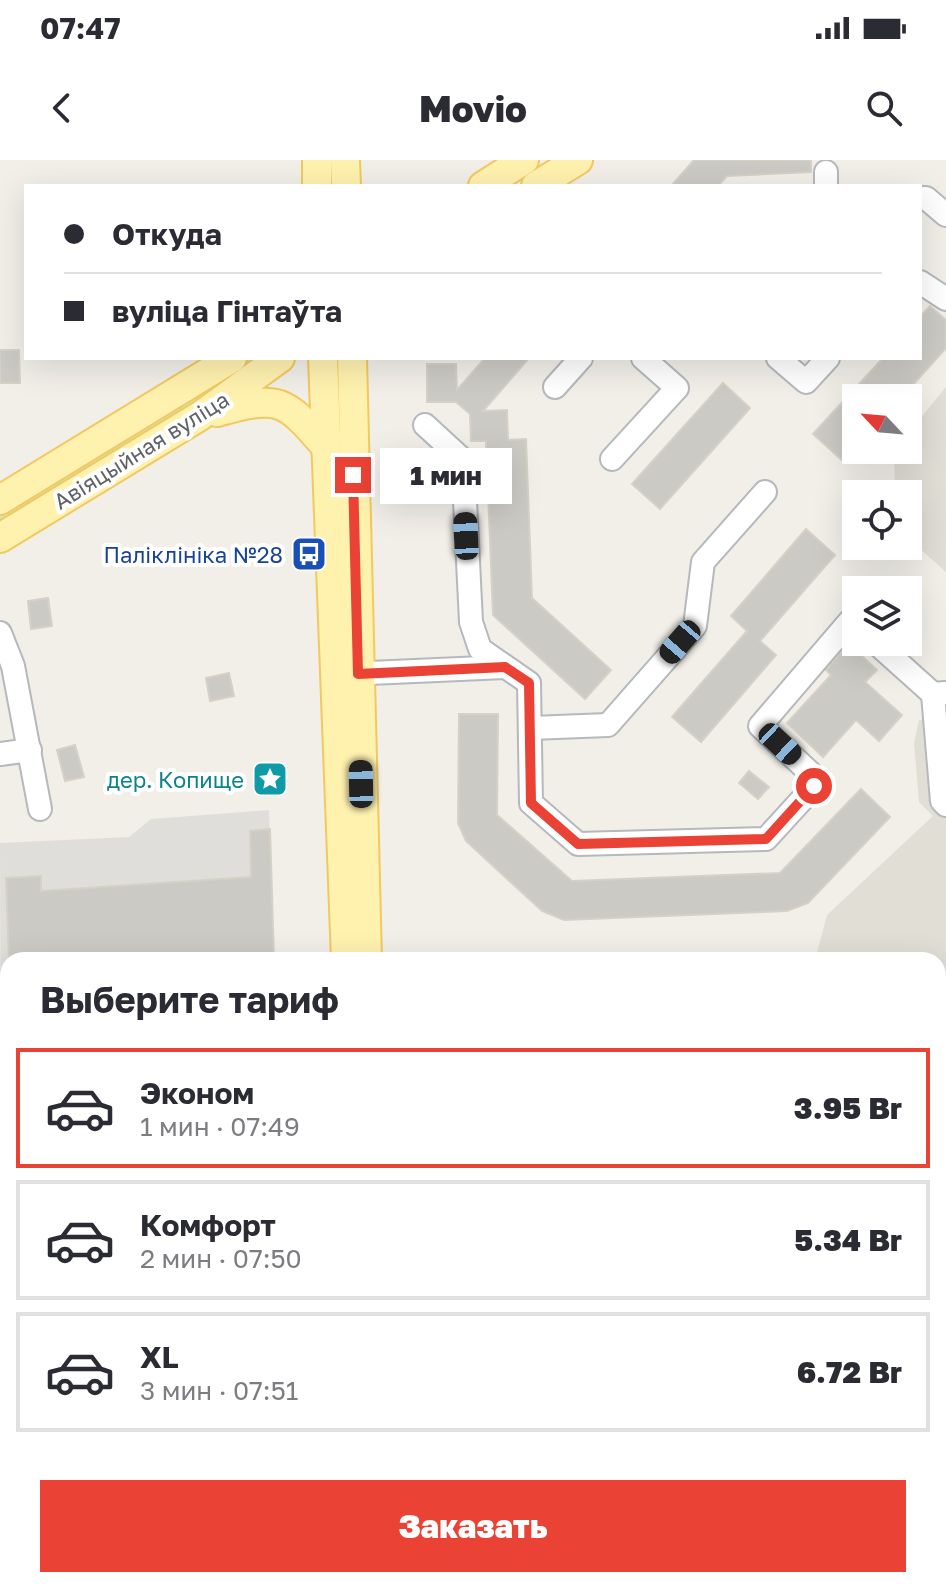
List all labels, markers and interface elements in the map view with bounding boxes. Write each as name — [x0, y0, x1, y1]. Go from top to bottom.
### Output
text: 07:47 — [40, 10, 121, 46]
icon: back — [40, 86, 84, 130]
icon: search — [862, 86, 906, 130]
text: Movio — [419, 87, 527, 130]
text: Откуда — [112, 216, 222, 252]
text: вуліца Гінтаўта — [112, 293, 342, 329]
north arrow — [842, 384, 922, 464]
map controls — [842, 384, 922, 656]
street label: Авіяцыйная вуліца — [48, 385, 234, 515]
callout: 1 мин — [381, 447, 513, 503]
route end — [335, 457, 371, 493]
text: 1 мин — [410, 460, 482, 491]
button: locate — [842, 480, 922, 560]
car — [453, 511, 479, 561]
bus stop icon: Паліклініка №28 — [290, 535, 328, 573]
place label: Паліклініка №28 — [104, 541, 283, 568]
button: layers — [842, 576, 922, 656]
car — [655, 616, 705, 668]
car — [754, 719, 806, 769]
place icon: дер. Копище — [251, 760, 289, 798]
car — [349, 760, 373, 808]
place label: дер. Копище — [107, 766, 244, 793]
route start — [796, 768, 832, 804]
text: Выберите тариф — [40, 978, 339, 1021]
icon: car — [44, 1072, 116, 1144]
text: Эконом — [140, 1075, 254, 1111]
text: 3.95 Br — [794, 1090, 902, 1126]
text: 1 мин · 07:49 — [140, 1111, 300, 1142]
icon: car — [44, 1204, 116, 1276]
text: Комфорт — [140, 1207, 276, 1243]
text: 5.34 Br — [794, 1222, 902, 1258]
text: 2 мин · 07:50 — [140, 1243, 302, 1274]
icon: car — [44, 1336, 116, 1408]
text: XL — [140, 1339, 179, 1375]
text: 6.72 Br — [797, 1354, 902, 1390]
text: 3 мин · 07:51 — [140, 1375, 298, 1406]
button: Заказать — [40, 1480, 906, 1572]

